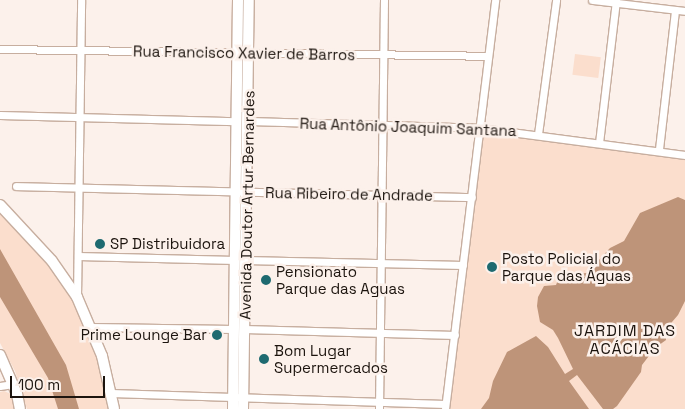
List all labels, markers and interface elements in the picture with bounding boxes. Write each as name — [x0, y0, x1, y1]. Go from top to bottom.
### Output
street label: Rua Francisco Xavier de Barros — [133, 42, 355, 64]
street label: Avenida Doutor Artur Bernardes — [236, 90, 258, 320]
street label: Rua Antônio Joaquim Santana — [299, 114, 517, 140]
street label: Rua Ribeiro de Andrade — [265, 184, 433, 204]
place label: SP Distribuidora — [110, 235, 225, 253]
marker: SP Distribuidora — [94, 238, 106, 250]
place label: Posto Policial do Parque das Águas — [502, 249, 631, 284]
marker: Posto Policial do Parque das Águas — [486, 261, 498, 273]
place label: Pensionato Parque das Aguas — [276, 262, 405, 297]
marker: Pensionato Parque das Aguas — [260, 274, 272, 286]
district label: JARDIM DAS ACÁCIAS — [573, 321, 677, 359]
place label: Prime Lounge Bar — [81, 326, 207, 344]
marker: Prime Lounge Bar — [211, 329, 223, 341]
place label: Bom Lugar Supermercados — [274, 341, 388, 376]
marker: Bom Lugar Supermercados — [258, 353, 270, 365]
scale bar — [12, 366, 108, 398]
text: 100 m — [18, 375, 60, 394]

